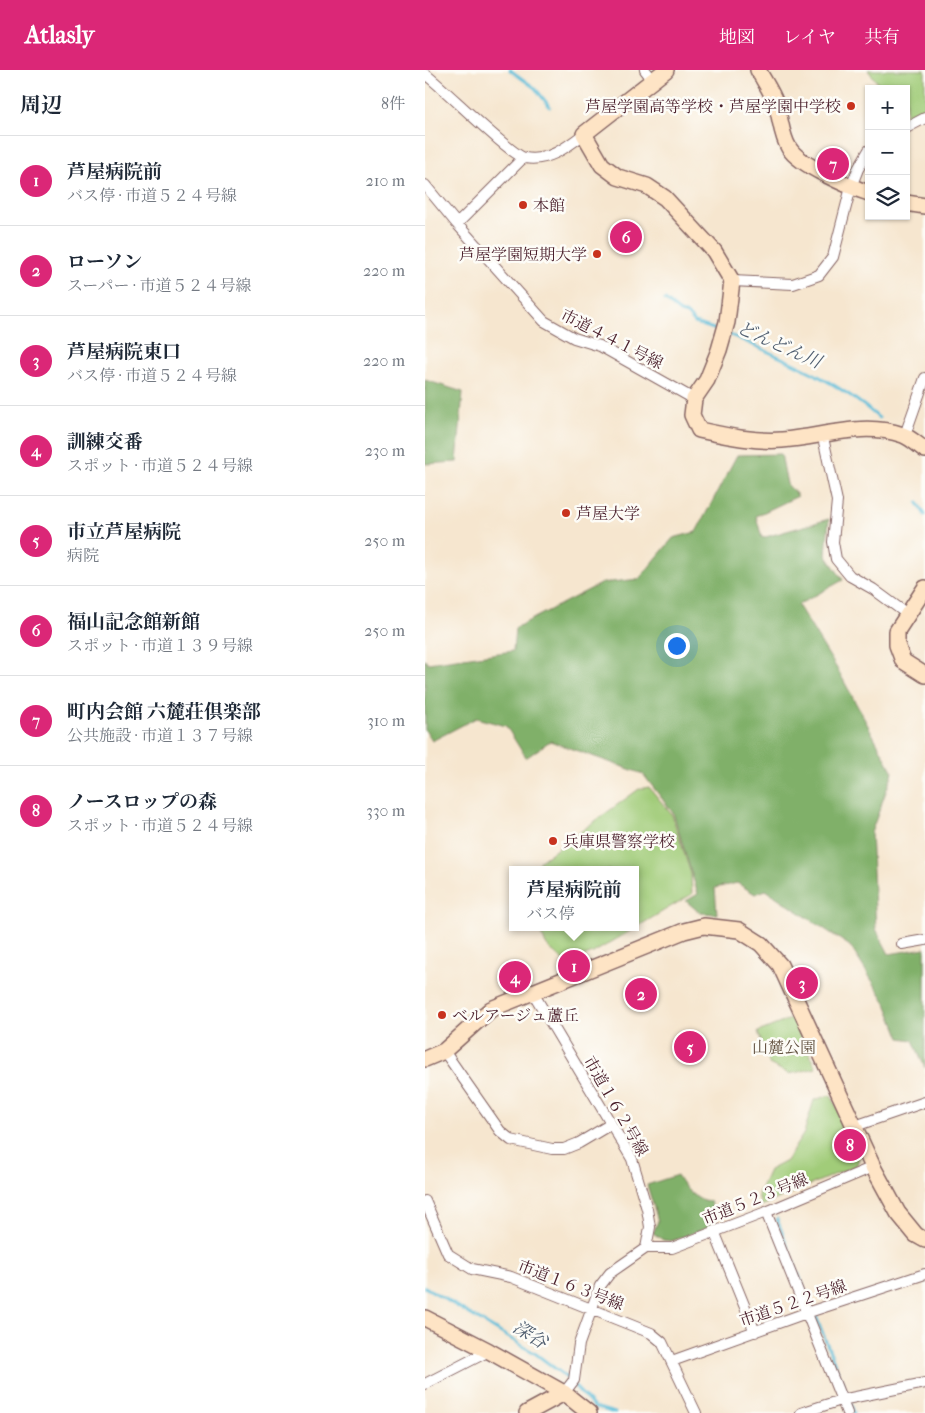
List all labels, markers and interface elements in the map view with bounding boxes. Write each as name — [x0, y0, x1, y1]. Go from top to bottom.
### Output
text: Atlasly — [25, 21, 94, 49]
text: 地図 — [719, 27, 755, 48]
text: レイヤ — [783, 27, 836, 48]
text: 共有 — [864, 27, 900, 48]
map controls — [865, 85, 910, 220]
button: + — [865, 85, 910, 130]
text: 周辺 — [20, 93, 62, 117]
text: 8件 — [381, 94, 405, 113]
place label: 芦屋学園高等学校・芦屋学園中学校 — [585, 97, 841, 116]
marker: 芦屋学園高等学校・芦屋学園中学校 — [845, 100, 857, 112]
button: − — [865, 130, 910, 175]
pin: 7 — [817, 145, 849, 183]
text: 芦屋病院前 — [67, 161, 162, 183]
text: 1 — [33, 171, 39, 190]
text: 210 m — [366, 171, 405, 190]
button: layers — [865, 175, 910, 220]
text: バス停 · 市道５２４号線 — [67, 186, 237, 205]
place label: 本館 — [533, 196, 565, 215]
marker: 本館 — [517, 199, 529, 211]
pin: 6 — [610, 218, 642, 256]
place label: 芦屋学園短期大学 — [459, 245, 587, 264]
marker: 芦屋学園短期大学 — [591, 248, 603, 260]
text: ローソン — [67, 251, 142, 273]
text: 2 — [32, 261, 40, 280]
text: 220 m — [363, 261, 405, 280]
text: スーパー · 市道５２４号線 — [67, 276, 252, 295]
street label: 市道４４１号線 — [558, 305, 666, 373]
water label: どんどん川 — [734, 317, 826, 374]
text: 芦屋病院東口 — [67, 341, 181, 363]
text: 3 — [33, 351, 39, 370]
text: 220 m — [363, 351, 405, 370]
text: バス停 · 市道５２４号線 — [67, 366, 237, 385]
text: 訓練交番 — [67, 431, 143, 453]
text: 4 — [31, 441, 41, 460]
text: 230 m — [365, 441, 405, 460]
text: スポット · 市道５２４号線 — [67, 456, 253, 475]
place label: 芦屋大学 — [576, 504, 640, 523]
marker: 芦屋大学 — [560, 507, 572, 519]
text: 市立芦屋病院 — [67, 521, 181, 543]
text: 5 — [33, 531, 39, 550]
text: 250 m — [364, 531, 405, 550]
text: 病院 — [67, 546, 99, 565]
text: 福山記念館新館 — [67, 611, 200, 633]
text: 6 — [32, 621, 40, 640]
text: 250 m — [364, 621, 405, 640]
your location — [664, 633, 690, 659]
text: スポット · 市道１３９号線 — [67, 636, 253, 655]
text: 町内会館 六麓荘倶楽部 — [67, 701, 261, 723]
text: 7 — [32, 711, 40, 730]
text: 310 m — [367, 711, 405, 730]
text: 公共施設 · 市道１３７号線 — [67, 726, 253, 745]
text: ノースロップの森 — [67, 791, 217, 813]
text: 8 — [32, 801, 40, 820]
text: 330 m — [366, 801, 405, 820]
text: スポット · 市道５２４号線 — [67, 816, 253, 835]
place label: 兵庫県警察学校 — [563, 832, 675, 851]
marker: 兵庫県警察学校 — [547, 835, 559, 847]
popup — [509, 866, 639, 931]
text: 芦屋病院前 — [526, 879, 622, 901]
text: バス停 — [526, 904, 575, 923]
pin: 1 — [558, 947, 590, 985]
pin: 4 — [499, 958, 531, 996]
pin: 3 — [786, 964, 818, 1002]
pin: 2 — [625, 975, 657, 1013]
place label: ベルアージュ蘆丘 — [452, 1006, 579, 1025]
marker: ベルアージュ蘆丘 — [436, 1009, 448, 1021]
pin: 5 — [674, 1028, 706, 1066]
park label: 山麓公園 — [752, 1038, 816, 1057]
street label: 市道１６２号線 — [580, 1053, 652, 1159]
pin: 8 — [834, 1126, 866, 1164]
street label: 市道５２３号線 — [700, 1169, 810, 1229]
street label: 市道１６３号線 — [515, 1256, 627, 1314]
street label: 市道５２２号線 — [737, 1276, 849, 1330]
water label: 深谷 — [509, 1317, 552, 1354]

